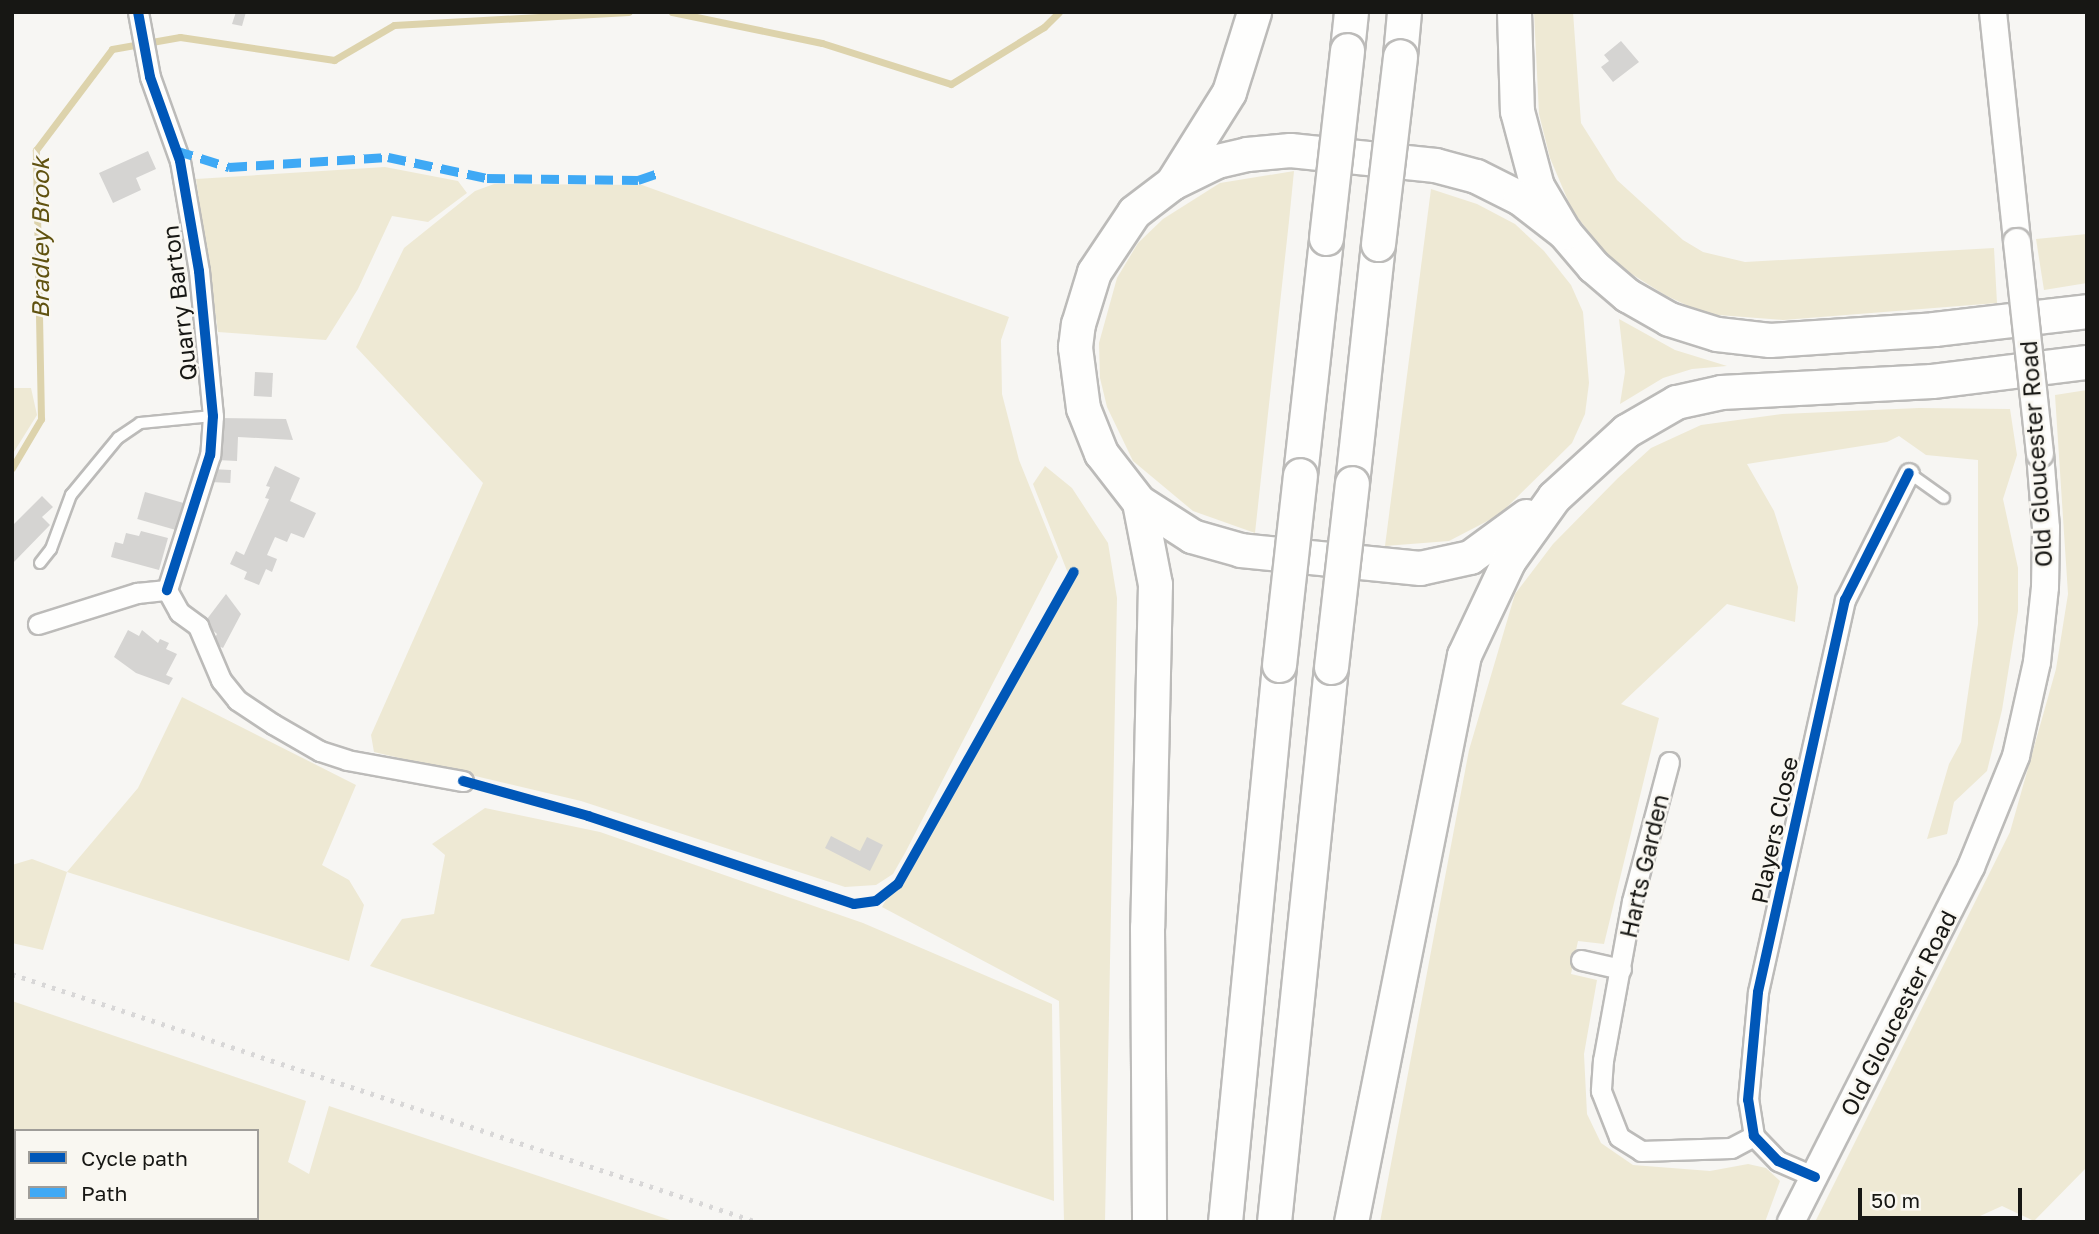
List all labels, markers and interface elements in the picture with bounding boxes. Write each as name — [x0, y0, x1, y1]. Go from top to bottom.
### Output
water label: Bradley Brook — [26, 157, 54, 319]
street label: Quarry Barton — [156, 224, 202, 382]
street label: Old Gloucester Road — [2014, 340, 2058, 568]
street label: Players Close — [1745, 754, 1803, 906]
street label: Harts Garden — [1614, 791, 1674, 941]
street label: Old Gloucester Road — [1834, 906, 1962, 1120]
legend — [14, 1129, 259, 1220]
text: Cycle path — [81, 1145, 188, 1171]
scale bar — [1861, 1174, 2025, 1218]
text: Path — [81, 1180, 128, 1206]
text: 50 m — [1871, 1187, 1920, 1213]

